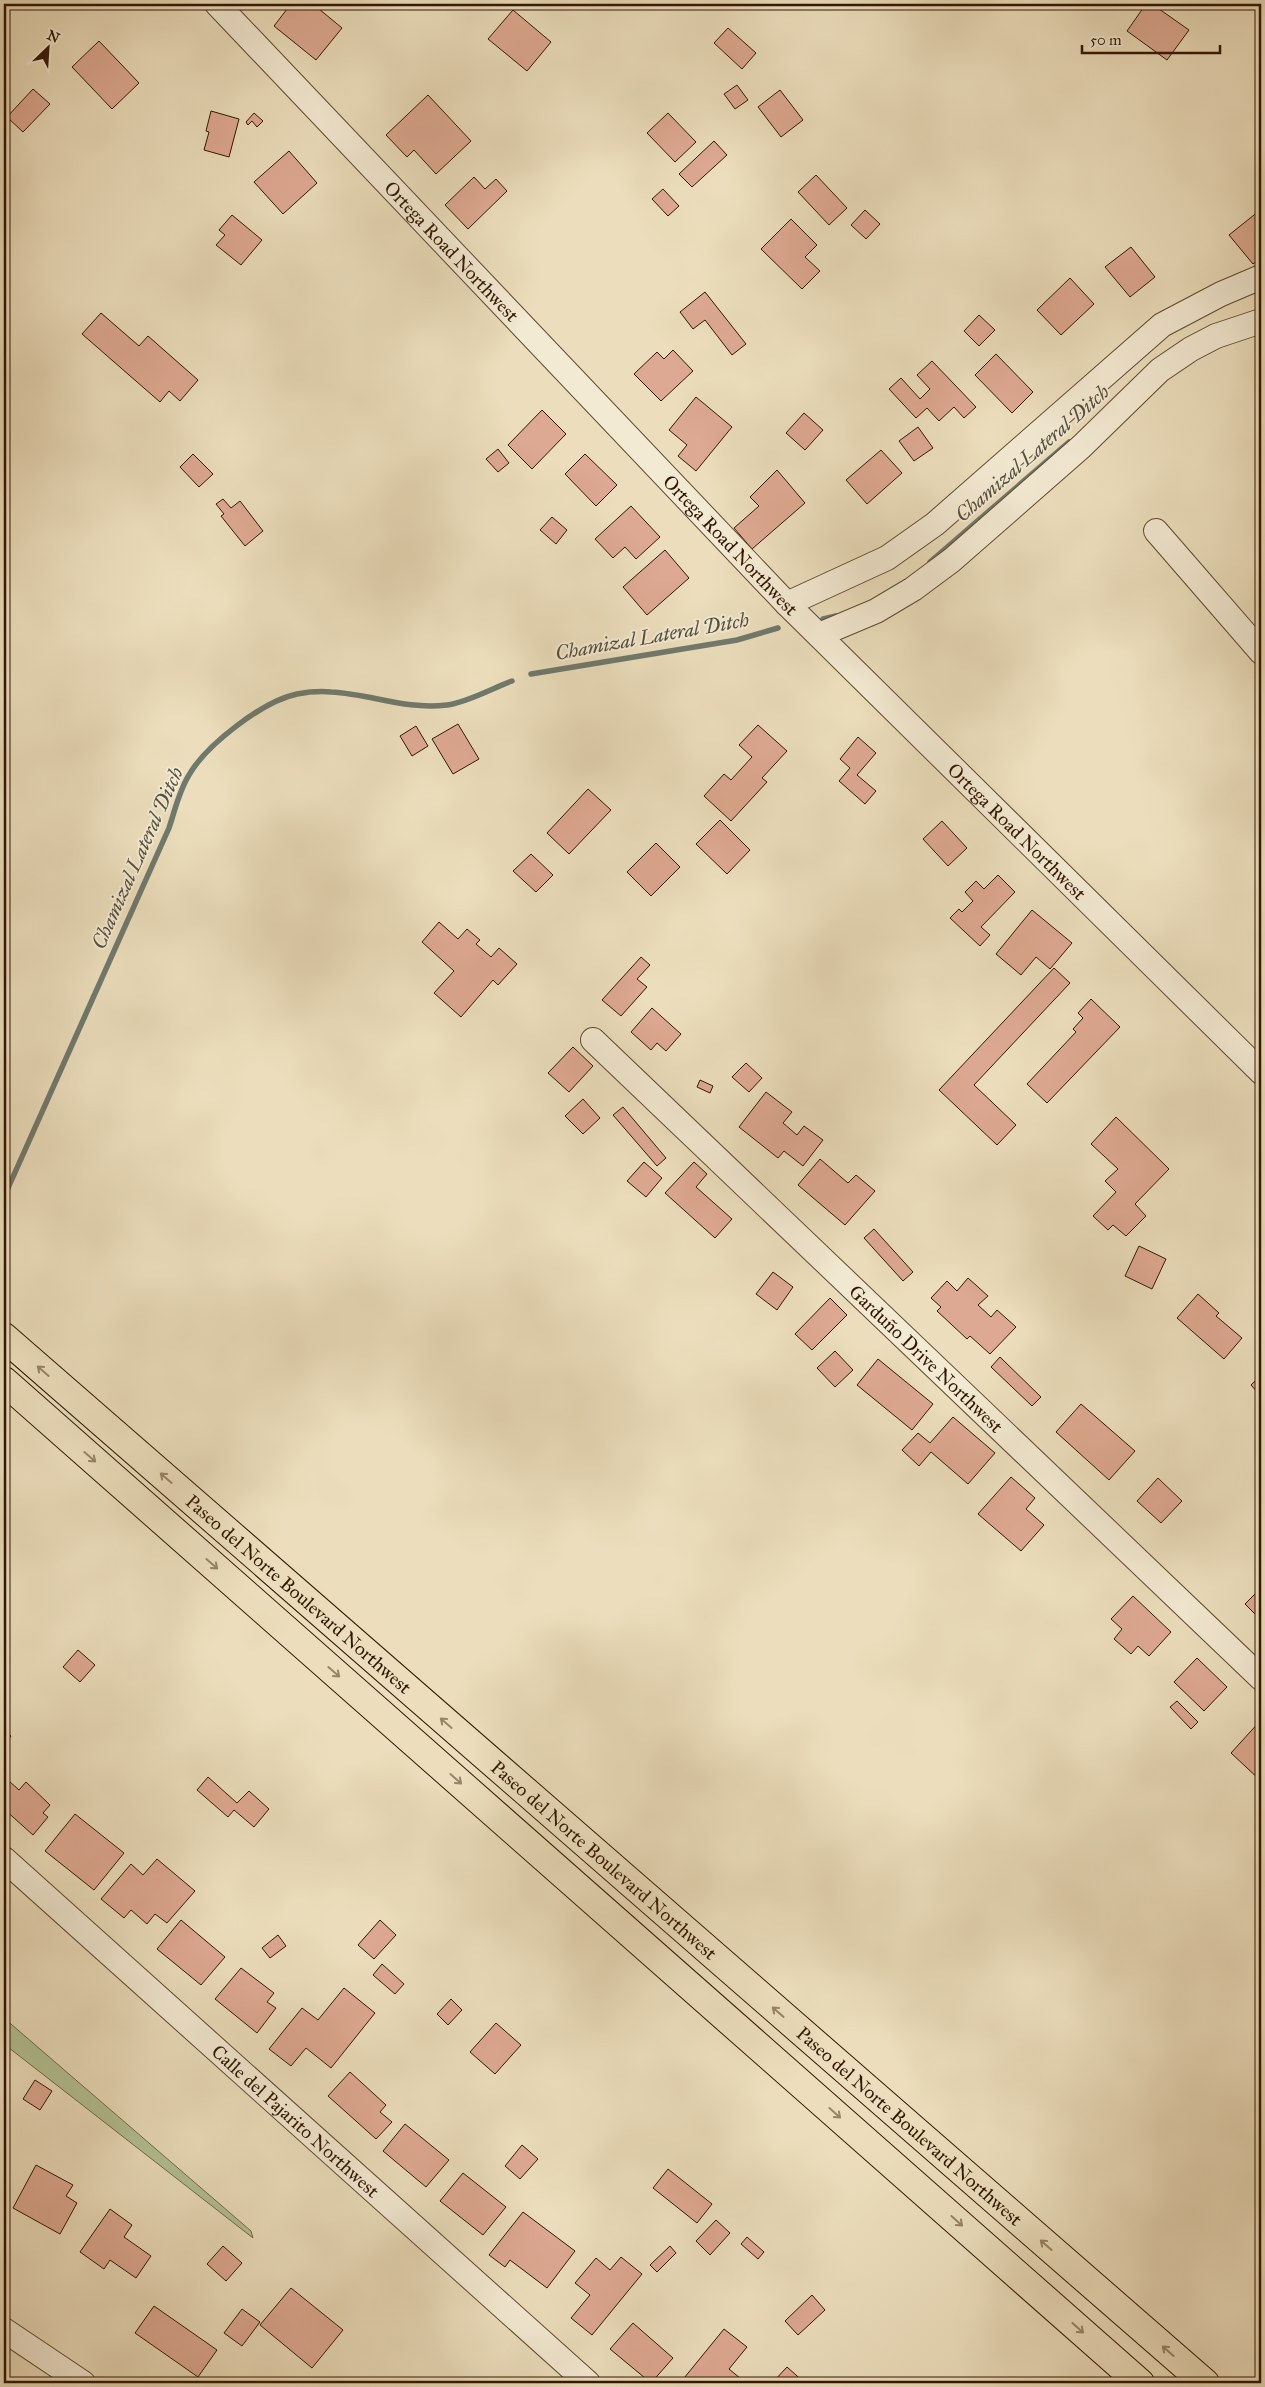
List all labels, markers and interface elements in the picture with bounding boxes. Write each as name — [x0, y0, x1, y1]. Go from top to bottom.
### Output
north arrow — [22, 22, 72, 72]
scale bar — [1082, 22, 1220, 54]
text: N — [44, 26, 62, 47]
text: 50 m — [1090, 31, 1122, 49]
street label: Ortega Road Northwest — [380, 176, 524, 327]
water label: Chamizal Lateral Ditch — [950, 379, 1114, 527]
street label: Ortega Road Northwest — [659, 470, 803, 620]
water label: Chamizal Lateral Ditch — [553, 607, 751, 665]
street label: Ortega Road Northwest — [943, 758, 1091, 905]
water label: Chamizal Lateral Ditch — [86, 763, 188, 953]
street label: Garduño Drive Northwest — [845, 1280, 1008, 1437]
one-way arrow — [37, 1365, 50, 1377]
one-way arrow — [84, 1451, 97, 1463]
one-way arrow — [159, 1472, 172, 1484]
street label: Paseo del Norte Boulevard Northwest — [181, 1489, 417, 1699]
one-way arrow — [206, 1559, 219, 1570]
one-way arrow — [328, 1666, 341, 1678]
one-way arrow — [439, 1718, 452, 1729]
street label: Paseo del Norte Boulevard Northwest — [487, 1755, 722, 1965]
one-way arrow — [450, 1773, 463, 1785]
one-way arrow — [771, 2006, 784, 2018]
street label: Paseo del Norte Boulevard Northwest — [792, 2021, 1028, 2231]
street label: Calle del Pajarito Northwest — [207, 2040, 385, 2202]
one-way arrow — [828, 2107, 841, 2118]
one-way arrow — [950, 2215, 963, 2226]
one-way arrow — [1039, 2239, 1052, 2250]
one-way arrow — [1072, 2323, 1085, 2334]
one-way arrow — [1162, 2346, 1175, 2357]

